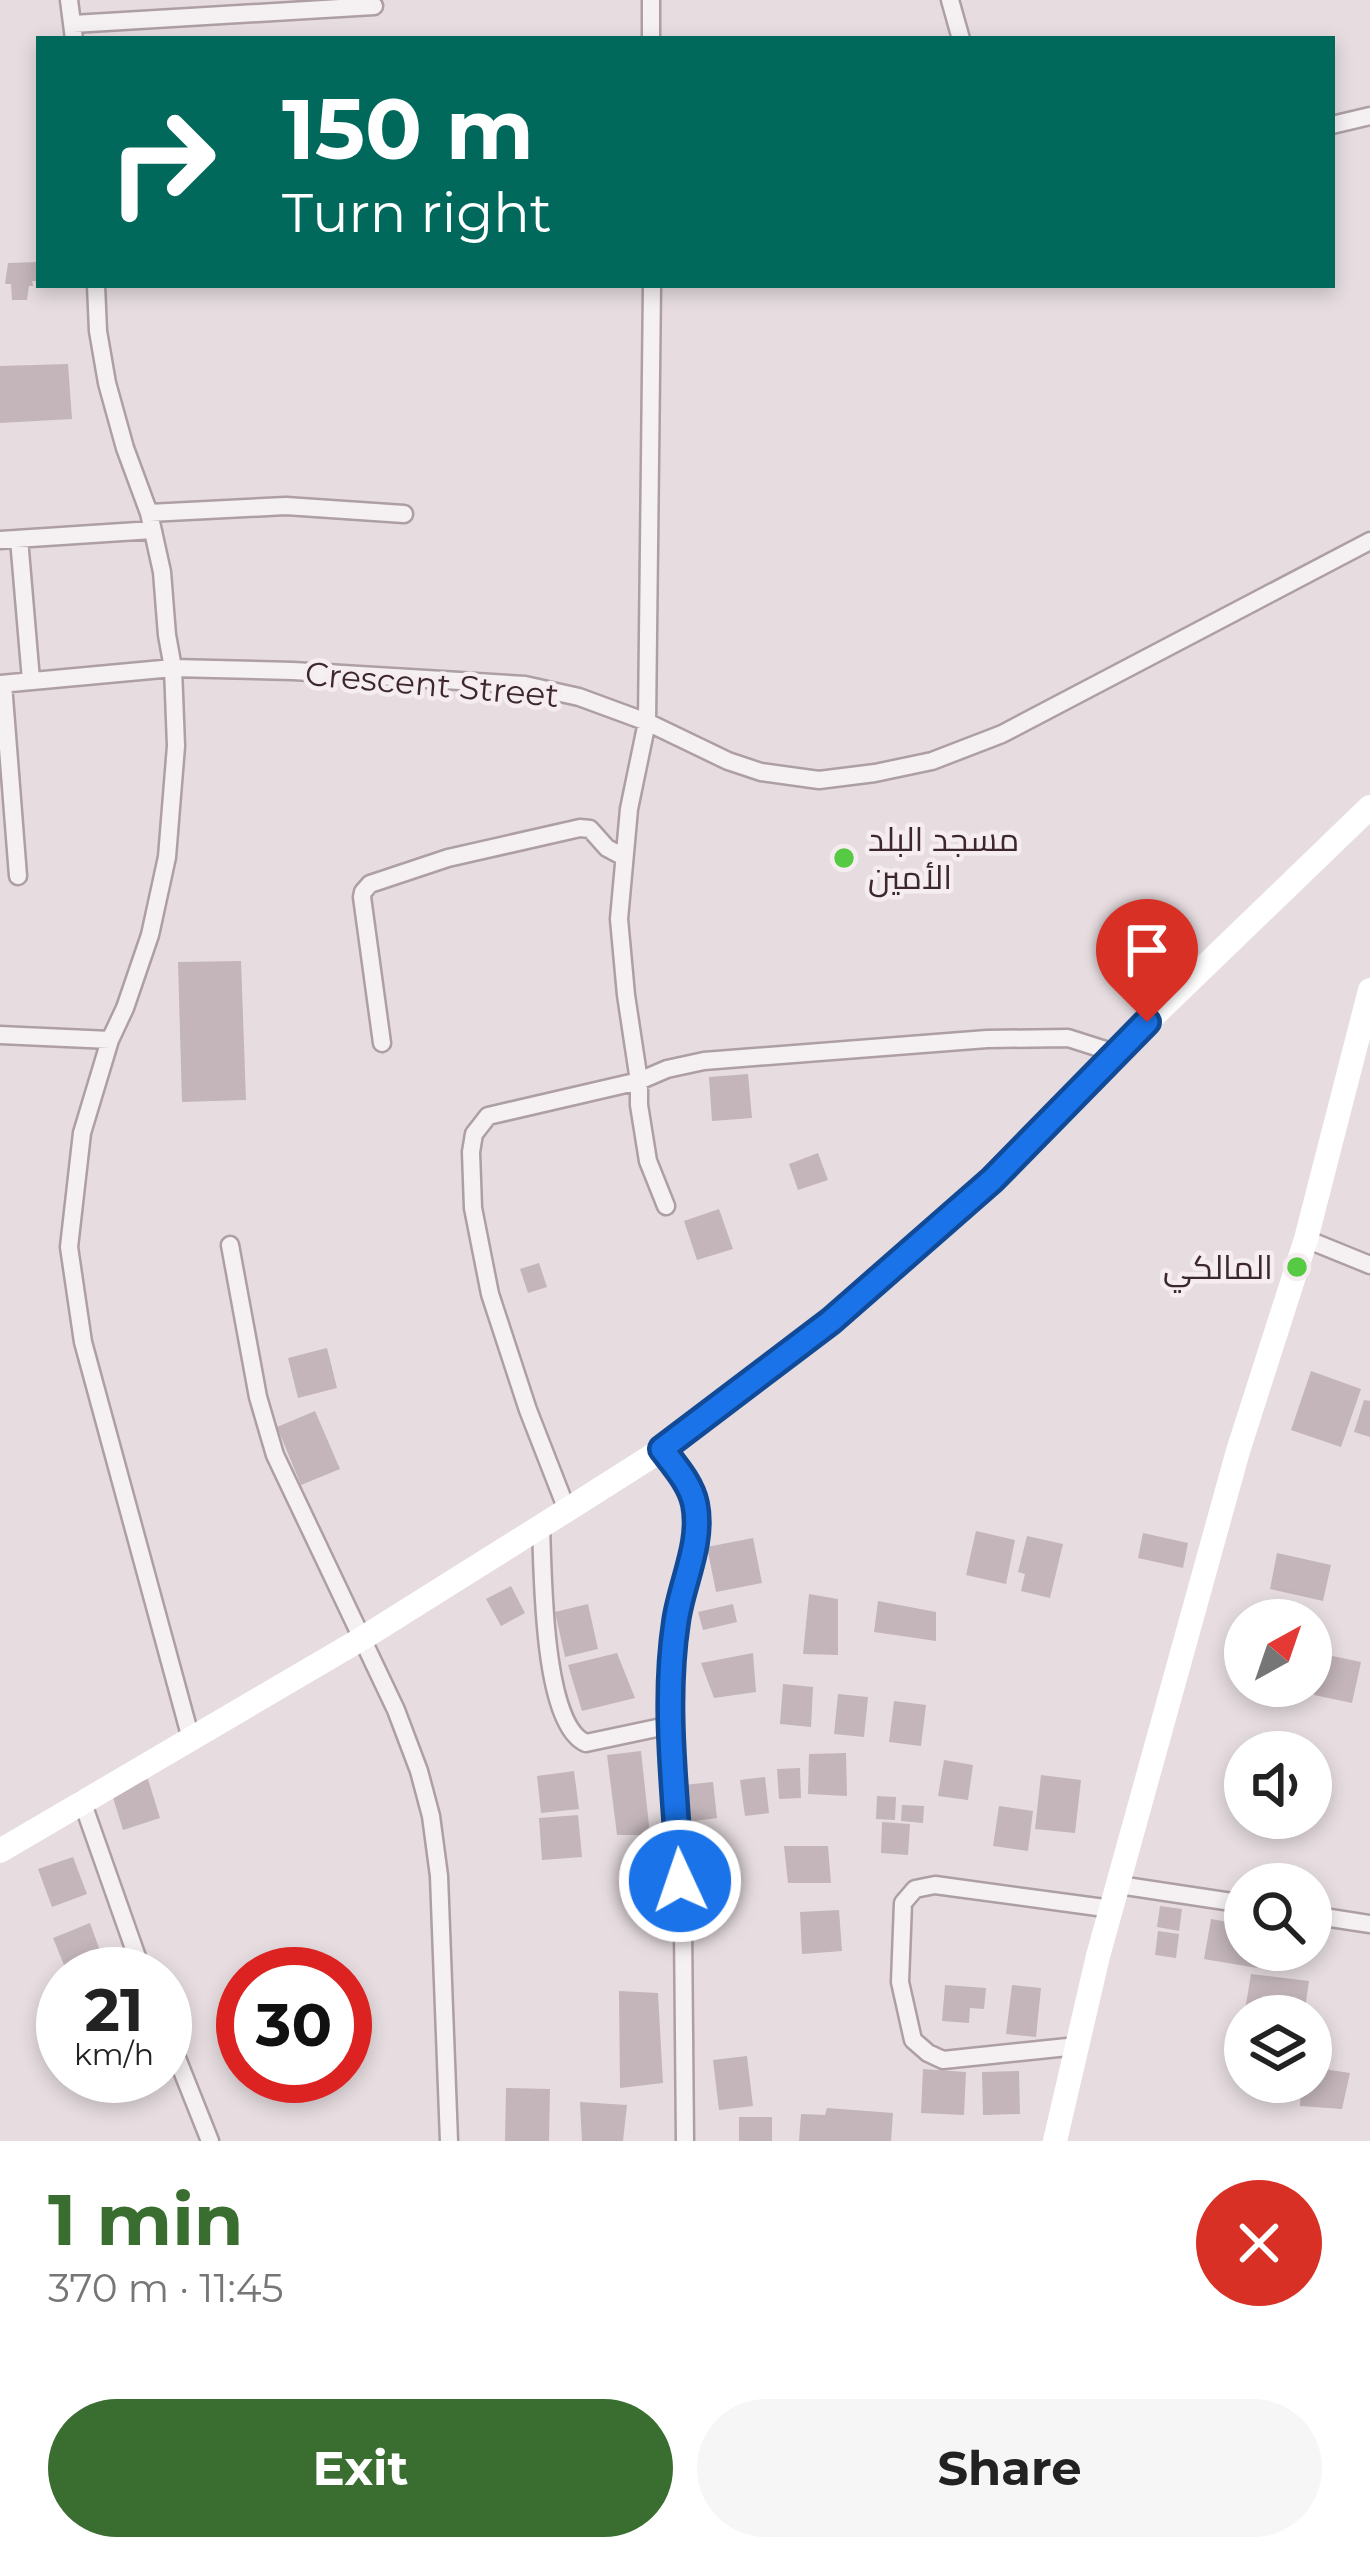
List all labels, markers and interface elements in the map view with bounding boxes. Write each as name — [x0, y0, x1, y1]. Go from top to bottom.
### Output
text: 150 m — [282, 78, 534, 180]
icon: right — [84, 84, 240, 240]
text: Turn right — [282, 180, 552, 246]
street label: Crescent Street — [303, 653, 561, 715]
place label: مسجد البلد الأمين — [868, 819, 1019, 898]
marker: مسجد البلد الأمين — [831, 845, 857, 871]
pin — [1096, 899, 1198, 1022]
icon: arrive — [1114, 917, 1180, 983]
place label: المالكي — [1163, 1247, 1273, 1293]
marker: المالكي — [1284, 1254, 1310, 1280]
north arrow — [1224, 1599, 1332, 1707]
map controls — [1224, 1599, 1332, 2103]
button: sound — [1224, 1731, 1332, 1839]
position arrow — [617, 1818, 743, 1944]
button: search — [1224, 1863, 1332, 1971]
speed limit sign: 30 — [216, 1947, 372, 2103]
text: 21 — [85, 1973, 143, 2046]
button: layers — [1224, 1995, 1332, 2103]
text: km/h — [74, 2036, 154, 2073]
text: 1 min — [48, 2175, 244, 2263]
button: close — [1196, 2180, 1322, 2306]
text: 370 m · 11:45 — [48, 2264, 284, 2312]
button: Exit — [48, 2399, 673, 2537]
button: Share — [697, 2399, 1322, 2537]

